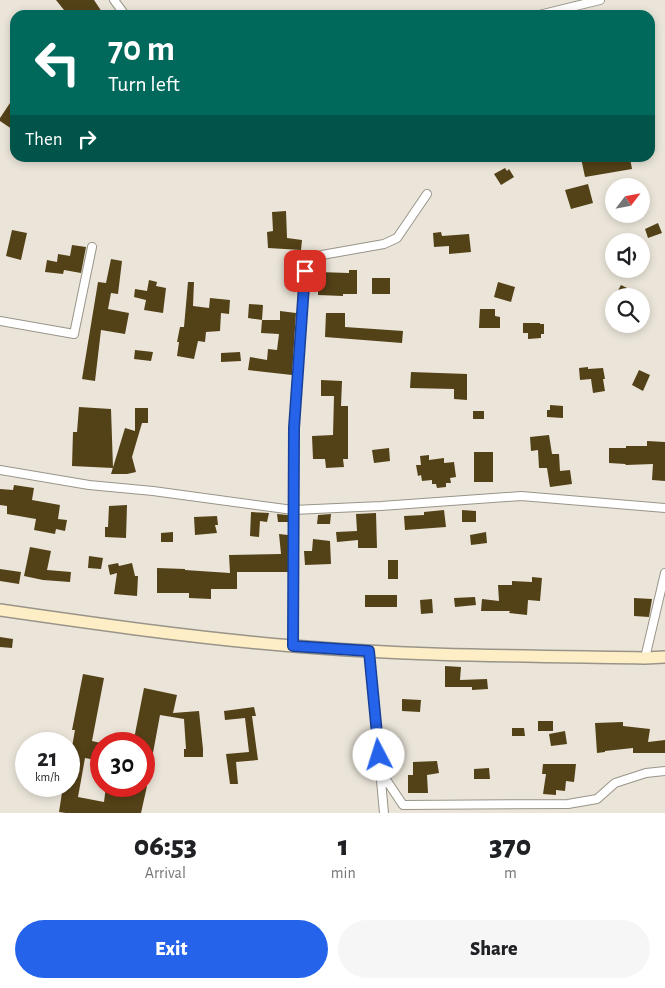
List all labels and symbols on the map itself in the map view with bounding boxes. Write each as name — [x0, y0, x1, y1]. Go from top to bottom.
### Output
north arrow — [605, 178, 650, 222]
pin — [284, 250, 326, 292]
position arrow — [352, 728, 404, 780]
speed limit sign: 30 — [90, 732, 155, 797]

